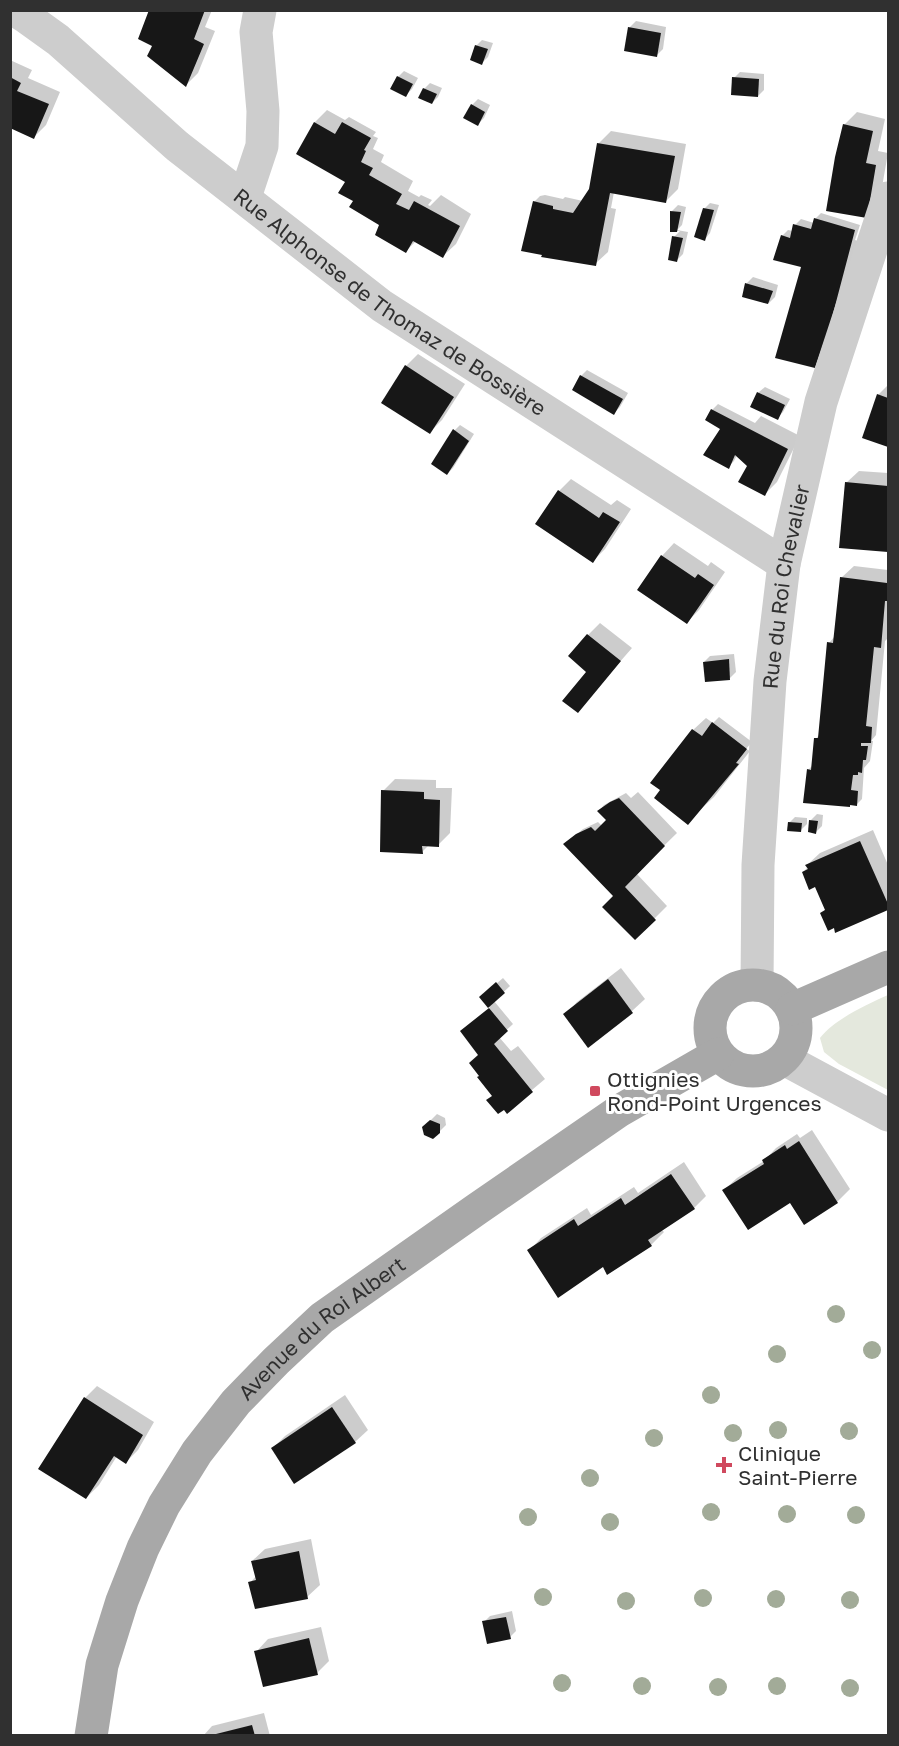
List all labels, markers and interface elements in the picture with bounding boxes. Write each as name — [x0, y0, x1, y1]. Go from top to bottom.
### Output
street label: Rue Alphonse de Thomaz de Bossière — [229, 182, 551, 421]
street label: Rue du Roi Chevalier — [757, 482, 815, 690]
place label: Ottignies Rond-Point Urgences — [607, 1066, 822, 1116]
marker: Ottignies Rond-Point Urgences — [588, 1084, 602, 1098]
street label: Avenue du Roi Albert — [232, 1251, 410, 1405]
place label: Clinique Saint-Pierre — [738, 1440, 858, 1490]
marker: Clinique Saint-Pierre — [715, 1456, 733, 1474]

